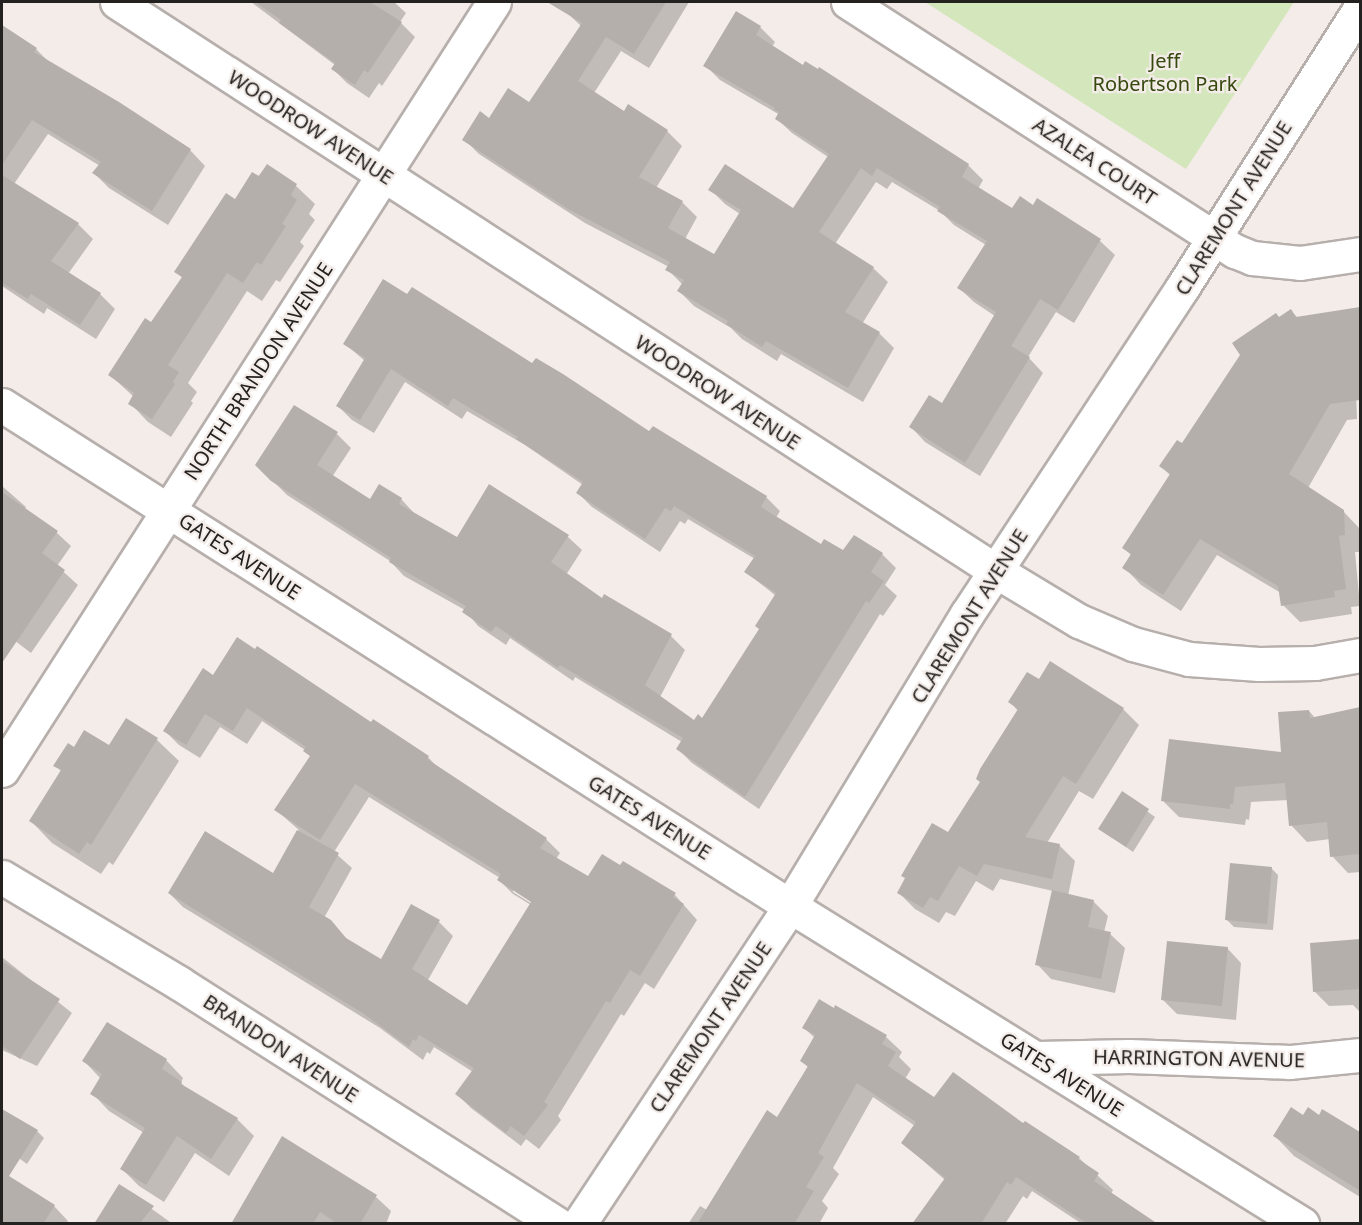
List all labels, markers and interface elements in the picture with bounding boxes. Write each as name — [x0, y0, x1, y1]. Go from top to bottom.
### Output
park label: Jeff Robertson Park — [1092, 48, 1238, 95]
street label: WOODROW AVENUE — [224, 65, 398, 189]
street label: AZALEA COURT — [1029, 112, 1161, 210]
street label: CLAREMONT AVENUE — [1170, 117, 1296, 299]
street label: NORTH BRANDON AVENUE — [179, 258, 337, 484]
street label: WOODROW AVENUE — [631, 330, 805, 454]
street label: GATES AVENUE — [175, 508, 305, 604]
street label: CLAREMONT AVENUE — [906, 525, 1032, 707]
street label: GATES AVENUE — [584, 770, 716, 864]
street label: CLAREMONT AVENUE — [644, 937, 776, 1117]
street label: BRANDON AVENUE — [199, 989, 363, 1107]
street label: GATES AVENUE — [996, 1027, 1128, 1121]
street label: HARRINGTON AVENUE — [1093, 1044, 1305, 1072]

